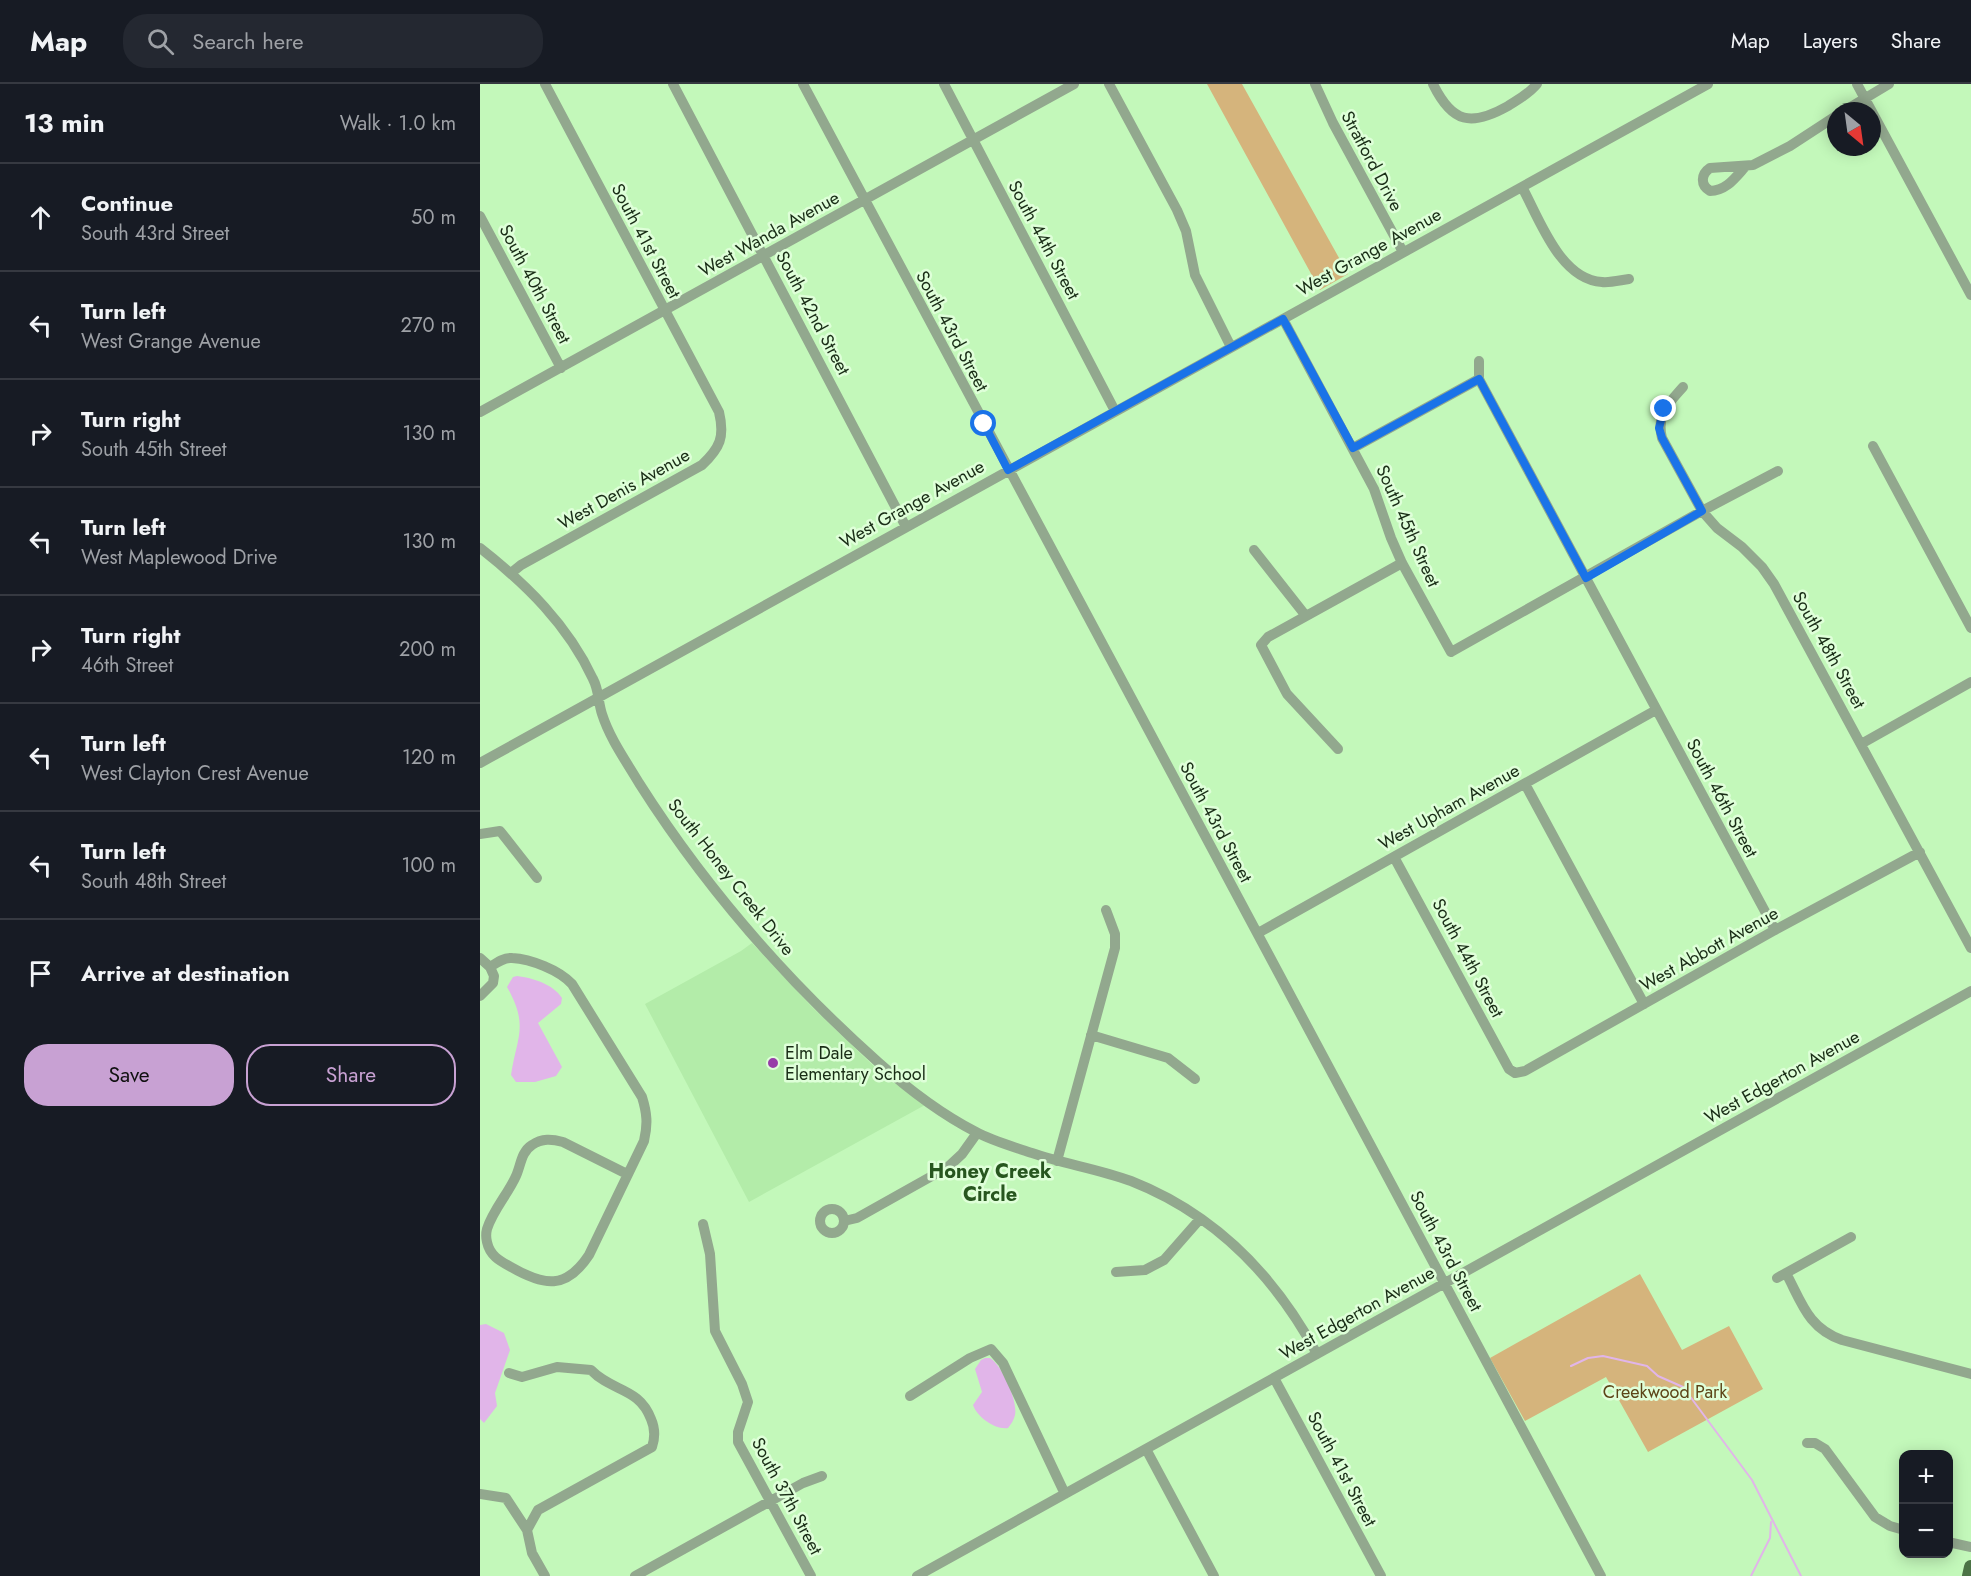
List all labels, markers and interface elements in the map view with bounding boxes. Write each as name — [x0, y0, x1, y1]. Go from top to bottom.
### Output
search box — [123, 14, 543, 68]
text: Map — [30, 21, 87, 62]
icon: search — [144, 25, 177, 58]
text: Search here — [192, 25, 304, 57]
text: Map — [1731, 26, 1770, 56]
text: Layers — [1803, 26, 1858, 56]
text: Share — [1891, 26, 1941, 56]
north arrow — [1827, 102, 1881, 156]
text: 13 min — [24, 104, 105, 142]
street label: Stratford Drive — [1335, 106, 1409, 216]
text: Walk · 1.0 km — [340, 109, 456, 138]
street label: South 44th Street — [1002, 176, 1087, 305]
street label: South 41st Street — [605, 179, 688, 304]
street label: West Wanda Avenue — [694, 185, 844, 283]
text: Continue — [81, 187, 173, 219]
icon: ahead — [24, 201, 57, 234]
street label: West Grange Avenue — [1292, 201, 1446, 303]
text: 50 m — [411, 203, 456, 232]
text: South 43rd Street — [81, 219, 229, 248]
street label: South 40th Street — [493, 220, 578, 349]
street label: South 42nd Street — [769, 246, 857, 380]
street label: South 43rd Street — [909, 266, 995, 397]
text: Turn left — [81, 295, 166, 327]
icon: left — [24, 309, 57, 342]
text: 270 m — [401, 311, 456, 340]
text: West Grange Avenue — [81, 327, 261, 356]
route end — [1650, 395, 1676, 421]
text: Turn right — [81, 403, 181, 435]
route start — [970, 410, 996, 436]
icon: right — [24, 417, 57, 450]
text: 130 m — [402, 419, 456, 448]
text: South 45th Street — [81, 435, 227, 464]
street label: West Denis Avenue — [553, 442, 695, 536]
street label: West Grange Avenue — [835, 453, 989, 555]
street label: South 45th Street — [1369, 461, 1447, 592]
text: Turn left — [81, 511, 166, 543]
icon: left — [24, 525, 57, 558]
text: 130 m — [402, 527, 456, 556]
text: West Maplewood Drive — [81, 543, 277, 572]
street label: South 48th Street — [1786, 587, 1872, 714]
text: Turn right — [81, 619, 181, 651]
icon: right — [24, 633, 57, 666]
text: 200 m — [399, 635, 456, 664]
text: 46th Street — [81, 651, 173, 680]
text: Turn left — [81, 727, 166, 759]
street label: South 46th Street — [1680, 734, 1765, 863]
icon: left — [24, 741, 57, 774]
text: 120 m — [402, 743, 456, 772]
street label: South 43rd Street — [1173, 757, 1259, 888]
street label: West Upham Avenue — [1374, 757, 1524, 857]
text: West Clayton Crest Avenue — [81, 759, 309, 788]
street label: South Honey Creek Drive — [661, 793, 801, 961]
text: Turn left — [81, 835, 166, 867]
icon: left — [24, 849, 57, 882]
text: 100 m — [401, 851, 456, 880]
text: South 48th Street — [81, 867, 226, 896]
street label: South 44th Street — [1426, 894, 1511, 1023]
street label: West Abbott Avenue — [1635, 900, 1783, 998]
icon: arrive — [24, 957, 57, 990]
text: Arrive at destination — [81, 957, 290, 989]
street label: West Edgerton Avenue — [1700, 1024, 1864, 1130]
place label: Elm Dale Elementary School — [785, 1040, 926, 1087]
button: Save — [24, 1044, 234, 1106]
button: Share — [246, 1044, 456, 1106]
marker: Elm Dale Elementary School — [766, 1056, 780, 1070]
district label: Honey Creek Circle — [929, 1157, 1052, 1209]
street label: South 43rd Street — [1403, 1186, 1489, 1317]
street label: West Edgerton Avenue — [1275, 1260, 1439, 1366]
park label: Creekwood Park — [1603, 1379, 1727, 1405]
street label: South 41st Street — [1301, 1407, 1384, 1532]
street label: South 37th Street — [745, 1433, 829, 1560]
map controls — [1899, 1450, 1953, 1558]
button: + — [1899, 1450, 1953, 1504]
button: − — [1899, 1504, 1953, 1558]

